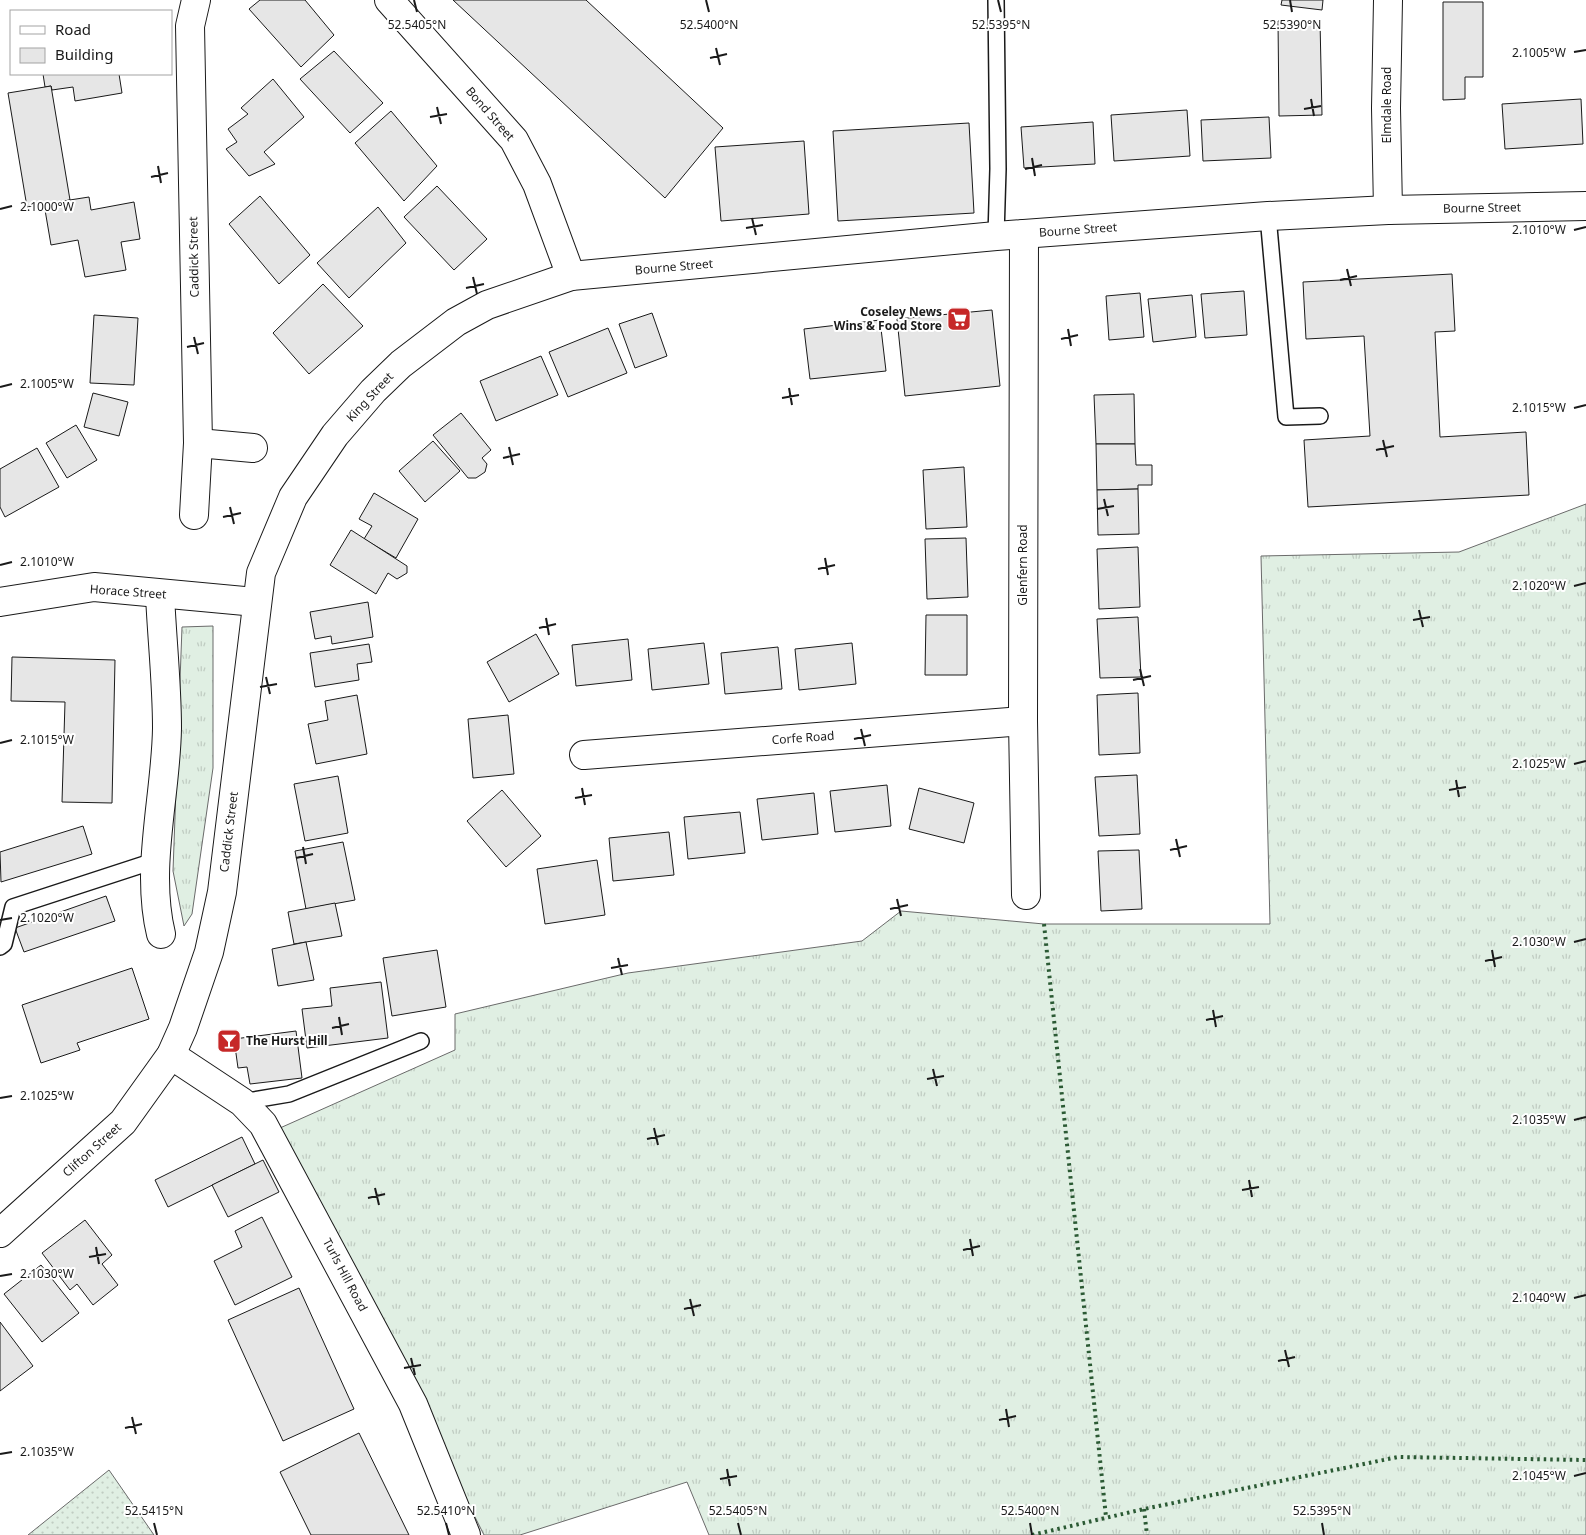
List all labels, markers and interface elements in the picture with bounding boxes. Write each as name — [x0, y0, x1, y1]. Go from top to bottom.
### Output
legend — [10, 10, 172, 75]
text: 52.5405°N — [388, 16, 446, 33]
text: 52.5400°N — [680, 16, 738, 33]
text: 52.5395°N — [972, 16, 1030, 33]
text: 52.5390°N — [1263, 16, 1321, 33]
text: Road — [55, 19, 91, 39]
text: Building — [55, 44, 113, 64]
text: 2.1005°W — [1512, 44, 1566, 61]
street label: Elmdale Road — [1378, 67, 1395, 143]
street label: Bond Street — [462, 83, 519, 145]
text: 2.1000°W — [20, 198, 74, 215]
street label: Bourne Street — [1443, 198, 1522, 217]
street label: Caddick Street — [184, 216, 203, 298]
street label: Bourne Street — [1038, 218, 1118, 241]
text: 2.1010°W — [1512, 221, 1566, 238]
street label: Bourne Street — [634, 255, 714, 278]
place label: Coseley News Wins & Food Store — [834, 303, 942, 334]
supermarket icon: Coseley News Wins & Food Store — [946, 306, 972, 332]
street label: King Street — [342, 368, 397, 425]
text: 2.1005°W — [20, 375, 74, 392]
text: 2.1015°W — [1512, 399, 1566, 416]
street label: Glenfern Road — [1014, 524, 1031, 606]
text: 2.1010°W — [20, 553, 74, 570]
text: 2.1020°W — [1512, 577, 1566, 594]
street label: Horace Street — [89, 580, 168, 603]
street label: Corfe Road — [771, 727, 835, 748]
text: 2.1015°W — [20, 731, 74, 748]
text: 2.1025°W — [1512, 755, 1566, 772]
street label: Caddick Street — [215, 790, 242, 873]
text: 2.1020°W — [20, 909, 74, 926]
text: 2.1030°W — [1512, 933, 1566, 950]
bar icon: The Hurst Hill — [216, 1028, 242, 1054]
place label: The Hurst Hill — [246, 1032, 328, 1049]
text: 2.1025°W — [20, 1087, 74, 1104]
text: 2.1035°W — [1512, 1111, 1566, 1128]
street label: Clifton Street — [59, 1118, 125, 1181]
street label: Turls Hill Road — [319, 1235, 372, 1314]
text: 2.1030°W — [20, 1265, 74, 1282]
text: 2.1040°W — [1512, 1289, 1566, 1306]
text: 2.1035°W — [20, 1443, 74, 1460]
text: 2.1045°W — [1512, 1467, 1566, 1484]
text: 52.5415°N — [125, 1502, 183, 1519]
text: 52.5410°N — [417, 1502, 475, 1519]
text: 52.5405°N — [709, 1502, 767, 1519]
text: 52.5400°N — [1001, 1502, 1059, 1519]
text: 52.5395°N — [1293, 1502, 1351, 1519]

